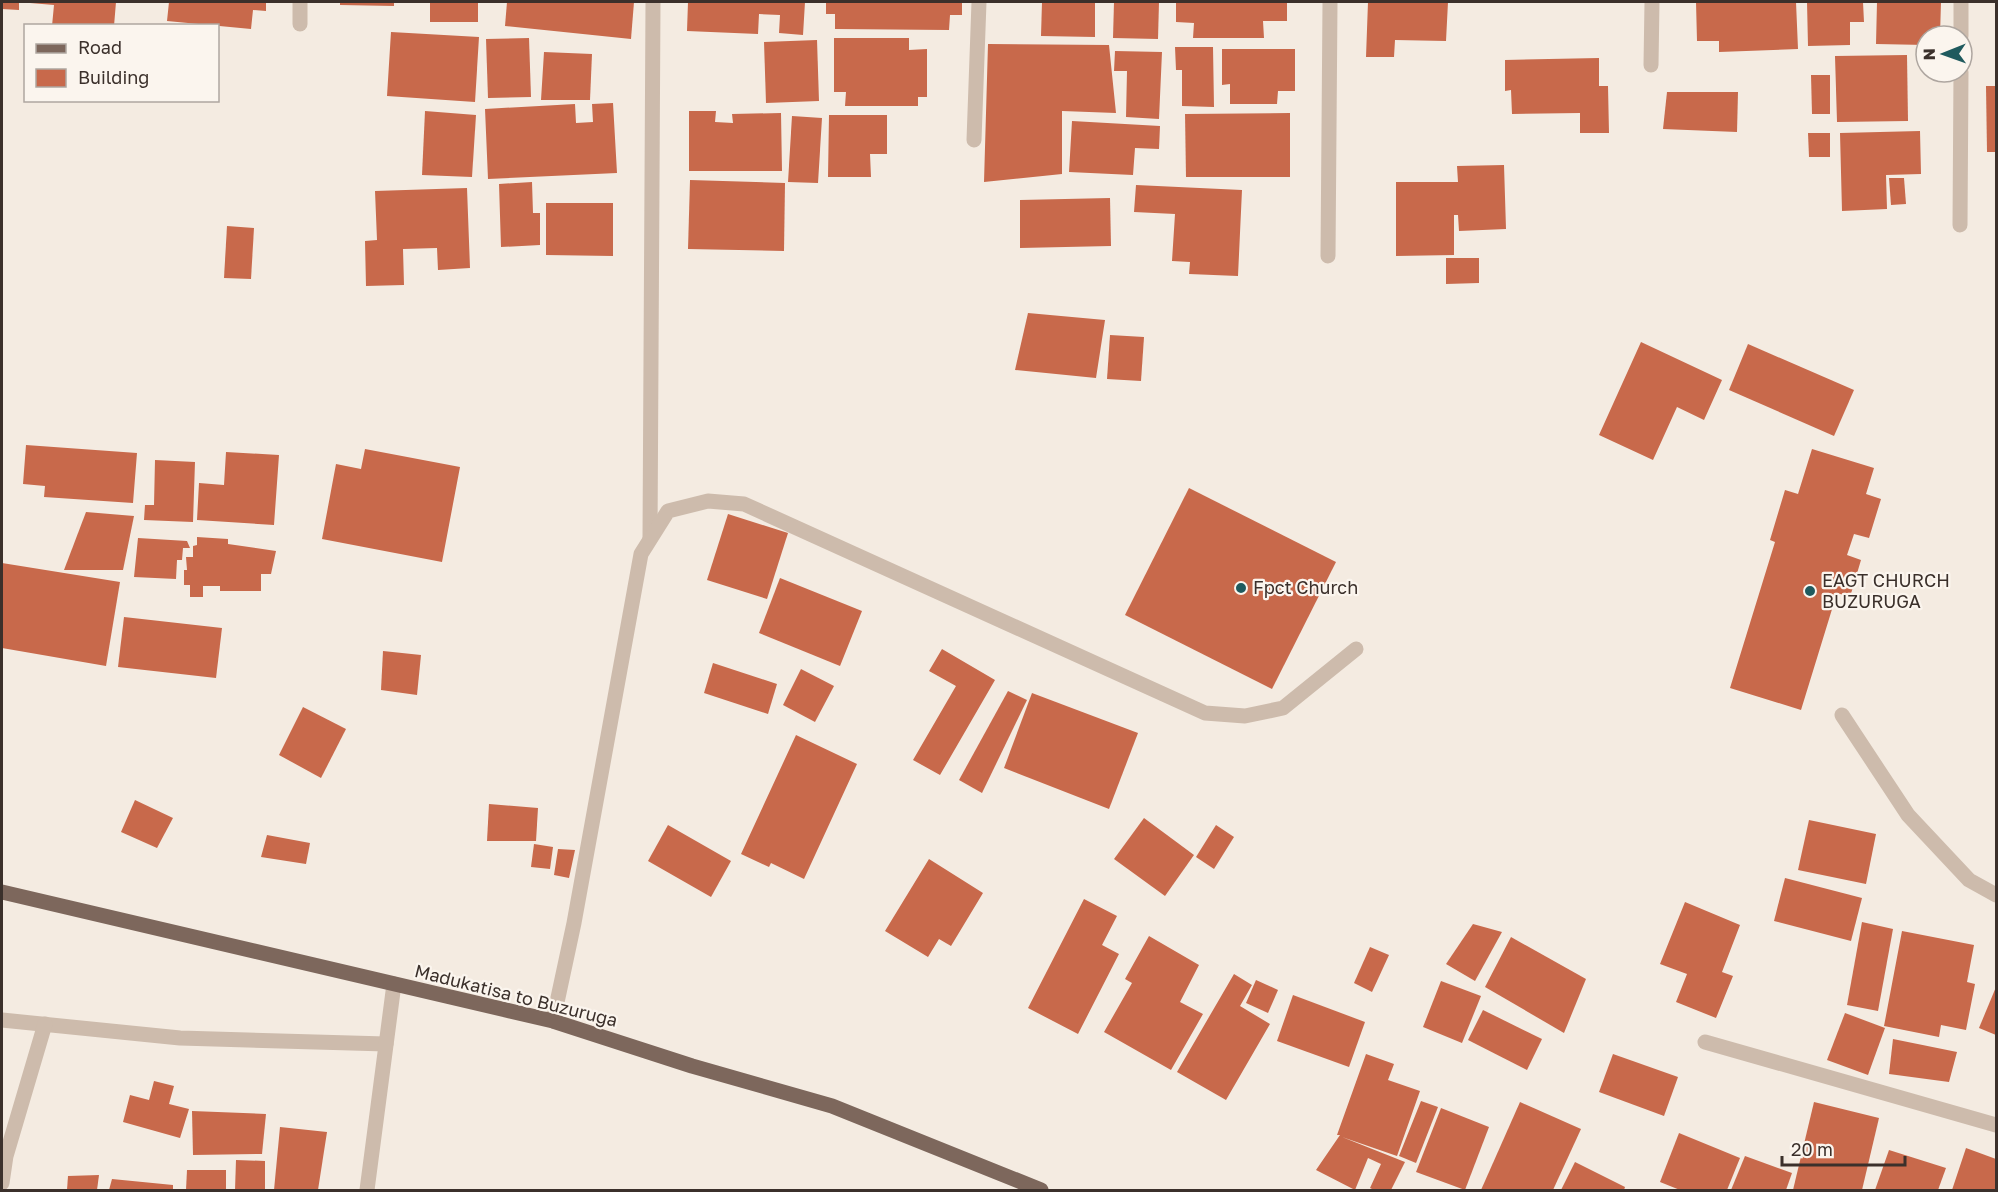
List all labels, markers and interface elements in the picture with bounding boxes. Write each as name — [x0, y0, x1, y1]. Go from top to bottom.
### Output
legend — [24, 24, 219, 102]
north arrow — [1914, 24, 1974, 84]
text: Road — [78, 36, 122, 58]
text: N — [1919, 48, 1939, 61]
text: Building — [78, 66, 149, 88]
place label: EAGT CHURCH BUZURUGA — [1822, 569, 1950, 612]
place label: Fpct Church — [1253, 576, 1358, 598]
marker: Fpct Church — [1234, 581, 1248, 595]
marker: EAGT CHURCH BUZURUGA — [1803, 584, 1817, 598]
street label: Madukatisa to Buzuruga — [412, 959, 620, 1031]
scale bar — [1782, 1129, 1905, 1167]
text: 20 m — [1791, 1138, 1833, 1160]

